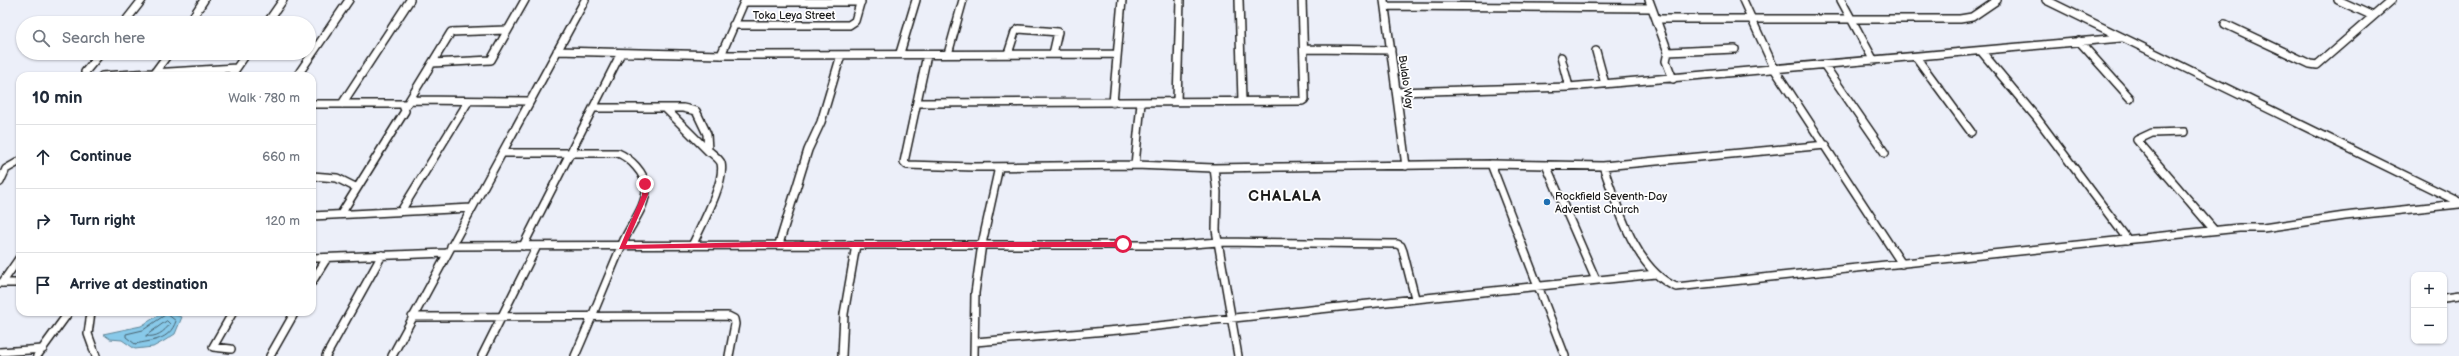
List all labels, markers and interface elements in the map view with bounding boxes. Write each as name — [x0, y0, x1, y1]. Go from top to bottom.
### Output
street label: Toka Leya Street — [753, 9, 836, 22]
search box — [16, 16, 316, 60]
icon: search — [30, 27, 52, 49]
text: Search here — [62, 29, 145, 48]
street label: Bulalo Way — [1396, 54, 1416, 110]
text: 10 min — [32, 88, 83, 108]
text: Walk · 780 m — [228, 90, 300, 106]
icon: ahead — [32, 146, 54, 168]
text: Continue — [70, 147, 132, 166]
text: 660 m — [262, 149, 300, 165]
route end — [636, 175, 654, 193]
district label: CHALALA — [1248, 187, 1322, 206]
place label: Rockfield Seventh-Day Adventist Church — [1555, 190, 1667, 216]
marker: Rockfield Seventh-Day Adventist Church — [1542, 197, 1552, 207]
icon: right — [32, 210, 54, 232]
text: Turn right — [70, 211, 135, 230]
text: 120 m — [265, 213, 300, 229]
route start — [1114, 235, 1132, 253]
map controls — [2411, 272, 2447, 344]
button: + — [2411, 272, 2447, 308]
icon: arrive — [32, 274, 54, 296]
text: Arrive at destination — [70, 275, 208, 294]
button: − — [2411, 308, 2447, 344]

